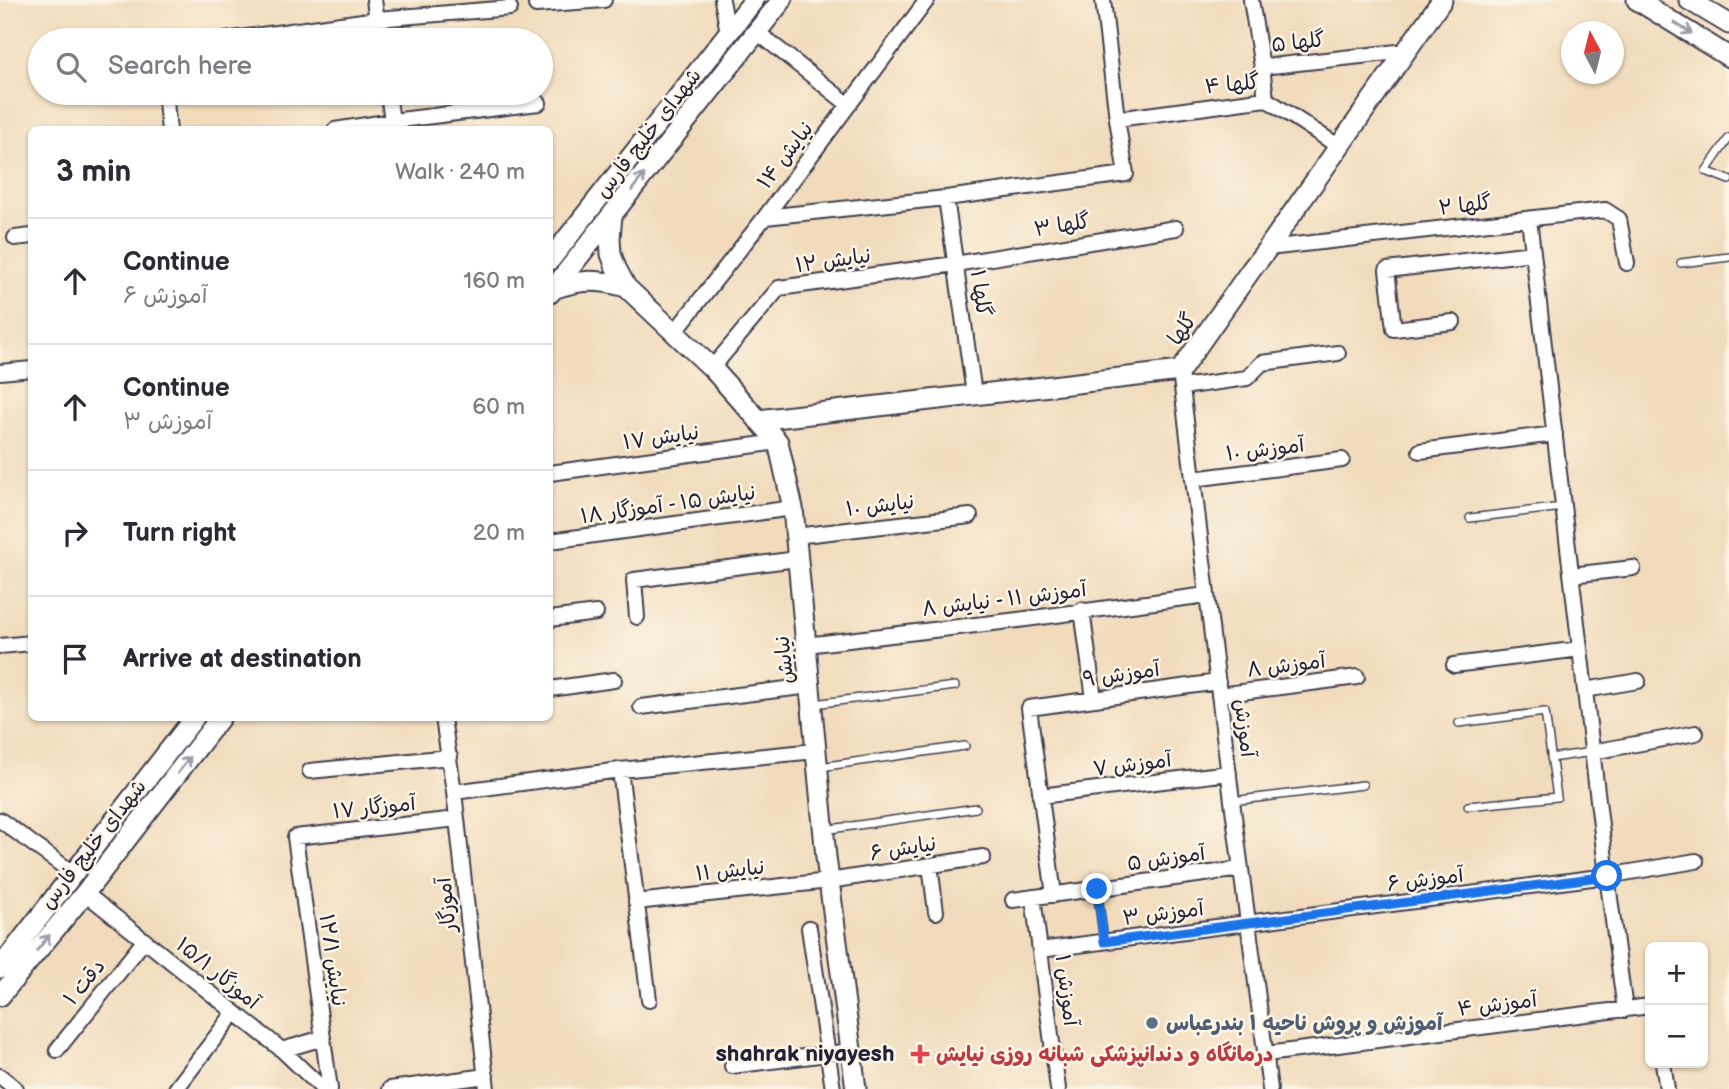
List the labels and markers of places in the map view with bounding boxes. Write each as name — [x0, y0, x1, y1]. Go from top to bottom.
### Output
place label: آموزش و پروش ناحیه ۱ بندرعباس — [1166, 1011, 1444, 1036]
marker: آموزش و پروش ناحیه ۱ بندرعباس — [1144, 1015, 1160, 1031]
place label: درمانگاه و دندانپزشکی شبانه روزی نیایش — [936, 1041, 1273, 1067]
marker: درمانگاه و دندانپزشکی شبانه روزی نیایش — [910, 1044, 930, 1064]

